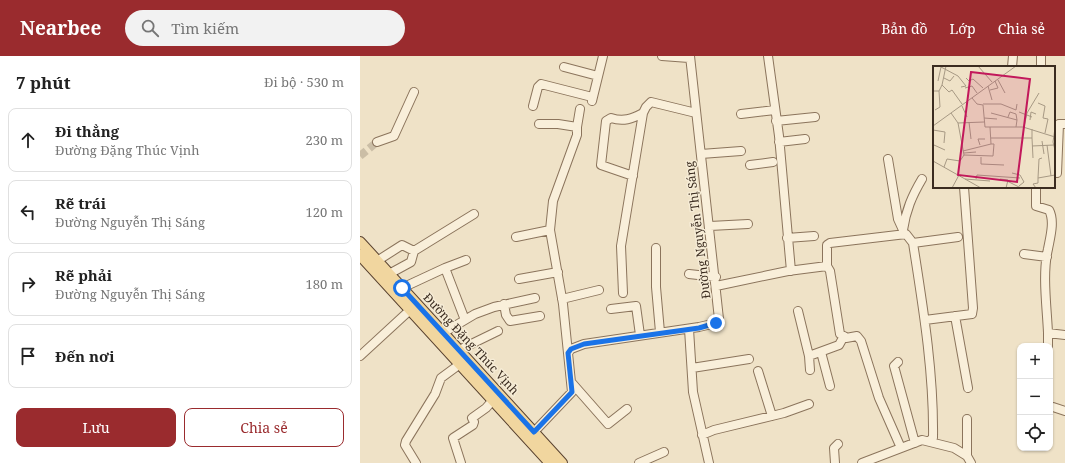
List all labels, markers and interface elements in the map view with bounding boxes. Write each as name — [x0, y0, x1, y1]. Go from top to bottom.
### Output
search box — [125, 10, 405, 46]
text: Nearbee — [20, 15, 101, 41]
icon: search — [139, 17, 161, 39]
text: Tìm kiếm — [171, 18, 239, 38]
text: Bản đồ — [881, 19, 928, 38]
text: Lớp — [950, 19, 976, 38]
text: Chia sẻ — [998, 19, 1045, 38]
inset map — [933, 66, 1055, 188]
text: 7 phút — [16, 71, 71, 94]
text: Đi bộ · 530 m — [264, 73, 344, 91]
text: Đi thẳng — [55, 121, 119, 141]
icon: ahead — [17, 129, 39, 151]
text: 230 m — [306, 131, 343, 149]
text: Đường Đặng Thúc Vịnh — [55, 141, 200, 159]
street label: Đường Nguyễn Thị Sáng — [681, 160, 714, 300]
text: Rẽ trái — [55, 193, 106, 213]
icon: left — [17, 201, 39, 223]
text: 120 m — [306, 203, 343, 221]
text: Đường Nguyễn Thị Sáng — [55, 213, 205, 231]
text: Rẽ phải — [55, 265, 112, 285]
icon: right — [17, 273, 39, 295]
text: 180 m — [306, 275, 343, 293]
route start — [393, 279, 411, 297]
text: Đường Nguyễn Thị Sáng — [55, 285, 205, 303]
street label: Đường Đặng Thúc Vịnh — [420, 289, 523, 399]
route end — [707, 314, 725, 332]
map controls — [1017, 343, 1053, 451]
button: + — [1017, 343, 1053, 379]
icon: arrive — [17, 345, 39, 367]
text: Đến nơi — [55, 346, 115, 366]
button: − — [1017, 379, 1053, 415]
button: Lưu — [16, 408, 176, 447]
button: Chia sẻ — [184, 408, 344, 447]
button: locate — [1017, 415, 1053, 451]

